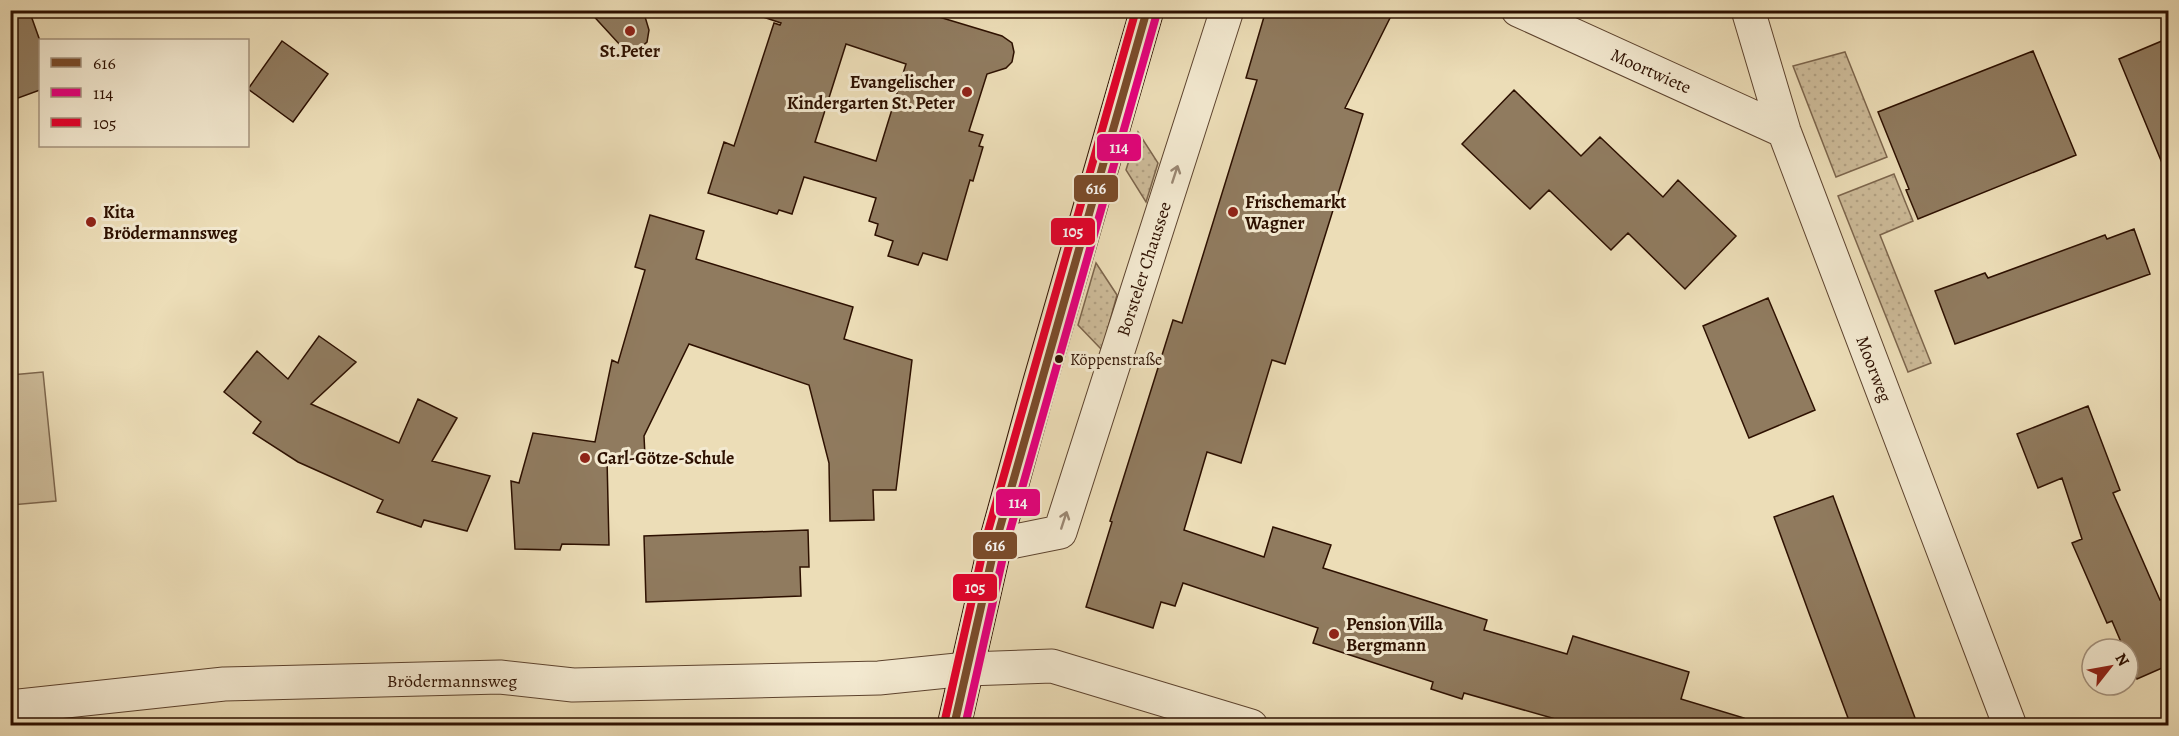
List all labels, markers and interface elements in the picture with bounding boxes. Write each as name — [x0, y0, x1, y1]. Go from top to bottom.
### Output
marker: St.Peter — [623, 24, 637, 38]
legend — [39, 39, 249, 147]
place label: St.Peter — [600, 39, 661, 63]
street label: Moortwiete — [1607, 43, 1695, 99]
text: 616 — [93, 51, 116, 75]
place label: Evangelischer Kindergarten St. Peter — [787, 70, 956, 115]
text: 114 — [93, 81, 113, 105]
marker: Evangelischer Kindergarten St. Peter — [960, 85, 974, 99]
text: 105 — [93, 111, 117, 135]
line badge: 114 — [1096, 133, 1142, 162]
text: 114 — [1110, 137, 1129, 159]
one-way arrow — [1170, 165, 1181, 184]
line badge: 616 — [1073, 174, 1119, 203]
text: 616 — [1086, 178, 1107, 200]
place label: Frischemarkt Wagner — [1244, 190, 1346, 235]
street label: Borsteler Chaussee — [1111, 199, 1177, 339]
place label: Kita Brödermannsweg — [103, 200, 238, 245]
marker: Frischemarkt Wagner — [1226, 205, 1240, 219]
marker: Kita Brödermannsweg — [84, 215, 98, 229]
line badge: 105 — [1050, 217, 1096, 246]
text: 105 — [1063, 221, 1083, 243]
street label: Moorweg — [1850, 332, 1898, 406]
place label: Köppenstraße — [1070, 349, 1162, 371]
marker: Köppenstraße — [1053, 353, 1065, 365]
place label: Carl-Götze-Schule — [597, 446, 734, 470]
marker: Carl-Götze-Schule — [578, 451, 592, 465]
line badge: 114 — [995, 488, 1041, 517]
text: 114 — [1009, 492, 1028, 514]
one-way arrow — [1059, 511, 1070, 530]
line badge: 616 — [972, 531, 1018, 560]
text: 616 — [985, 535, 1006, 557]
line badge: 105 — [952, 573, 998, 602]
text: 105 — [965, 577, 985, 599]
place label: Pension Villa Bergmann — [1346, 612, 1443, 657]
marker: Pension Villa Bergmann — [1327, 627, 1341, 641]
north arrow — [2080, 637, 2140, 697]
text: N — [2110, 649, 2135, 671]
street label: Brödermannsweg — [387, 669, 517, 693]

